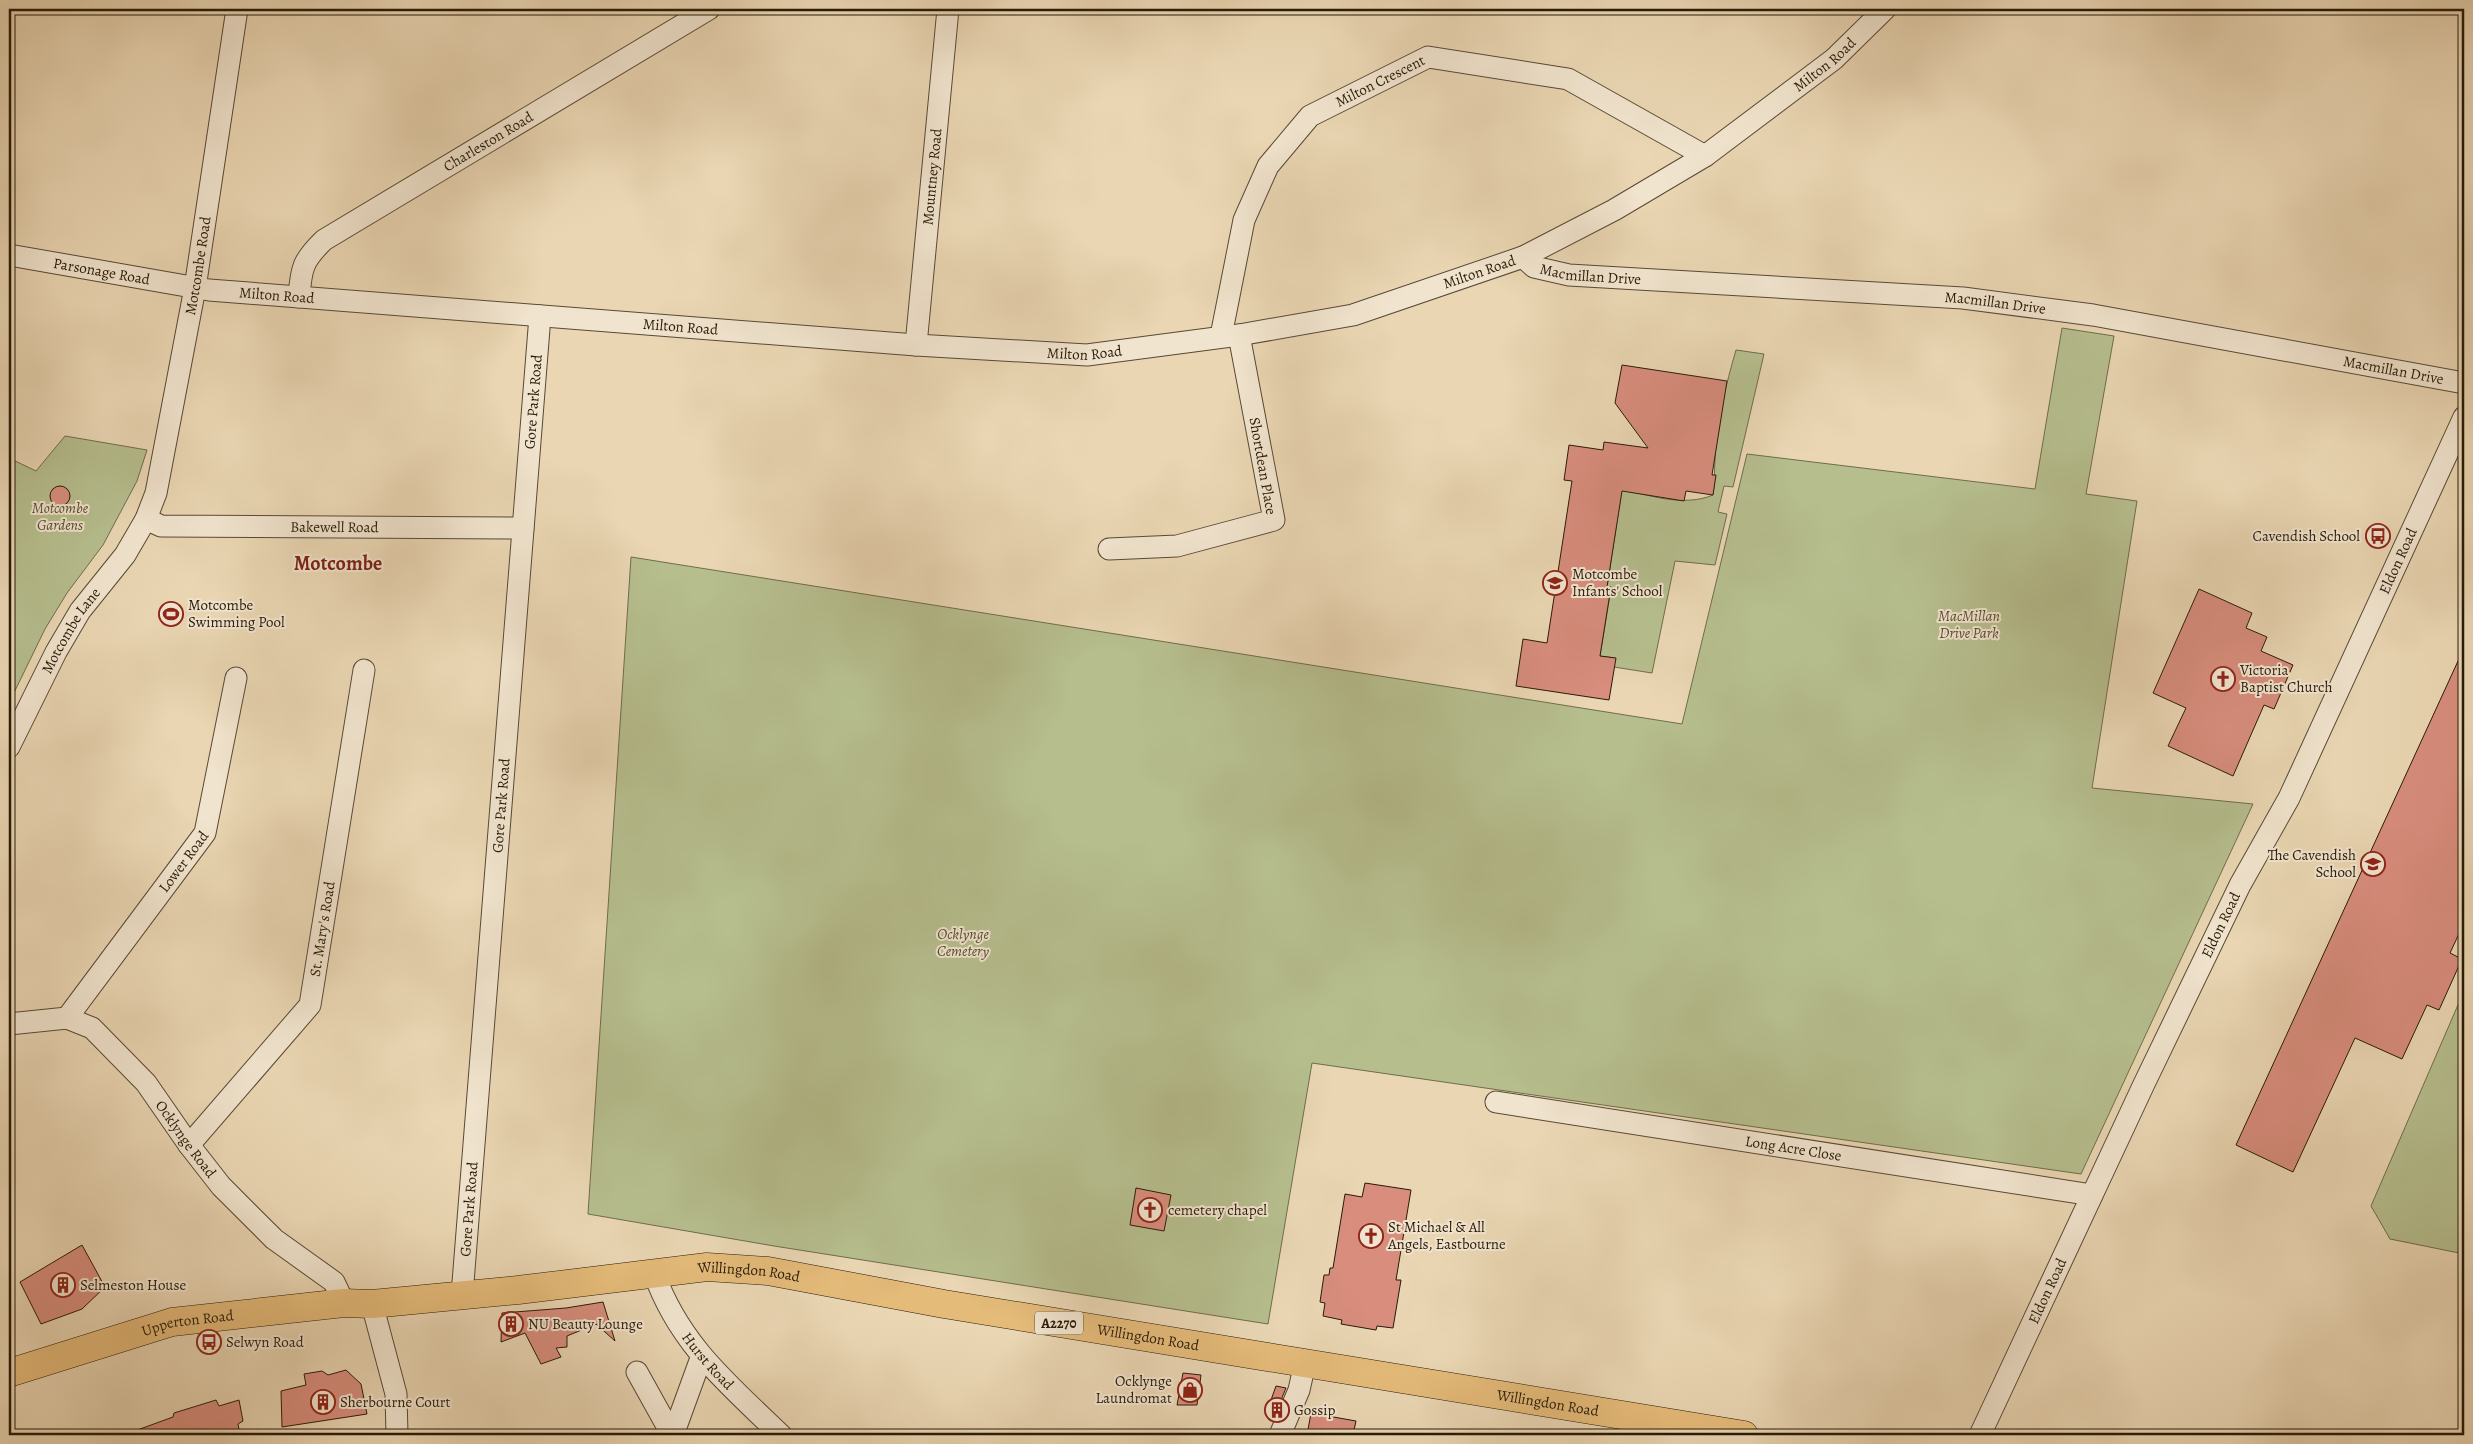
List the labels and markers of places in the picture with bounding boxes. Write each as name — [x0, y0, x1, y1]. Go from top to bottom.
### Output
bus stop icon: Cavendish School — [2365, 523, 2391, 549]
place label: Cavendish School — [2253, 526, 2360, 546]
place label: Motcombe Infants' School — [1572, 564, 1663, 601]
school or university icon: Motcombe Infants' School — [1542, 570, 1568, 596]
place label: Motcombe Swimming Pool — [188, 595, 285, 632]
sports icon: Motcombe Swimming Pool — [158, 601, 184, 627]
place label: Victoria Baptist Church — [2239, 660, 2332, 697]
church icon: Victoria Baptist Church — [2210, 666, 2236, 692]
place label: The Cavendish School — [2268, 845, 2356, 882]
school or university icon: The Cavendish School — [2360, 851, 2386, 877]
church icon: cemetery chapel — [1137, 1197, 1163, 1223]
place label: cemetery chapel — [1168, 1200, 1267, 1220]
place label: St Michael & All Angels, Eastbourne — [1387, 1217, 1506, 1254]
church icon: St Michael & All Angels, Eastbourne — [1358, 1223, 1384, 1249]
building icon: Selmeston House — [50, 1272, 76, 1298]
place label: Selmeston House — [80, 1275, 186, 1295]
building icon: NU Beauty Lounge — [498, 1311, 524, 1337]
place label: NU Beauty Lounge — [528, 1314, 643, 1334]
bus stop icon: Selwyn Road — [196, 1329, 222, 1355]
place label: Selwyn Road — [226, 1332, 305, 1352]
place label: Ocklynge Laundromat — [1096, 1371, 1172, 1408]
shop icon: Ocklynge Laundromat — [1177, 1377, 1203, 1403]
building icon: Sherbourne Court — [310, 1389, 336, 1415]
place label: Sherbourne Court — [340, 1392, 451, 1412]
building icon: Gossip — [1264, 1397, 1290, 1423]
place label: Gossip — [1294, 1400, 1335, 1420]

